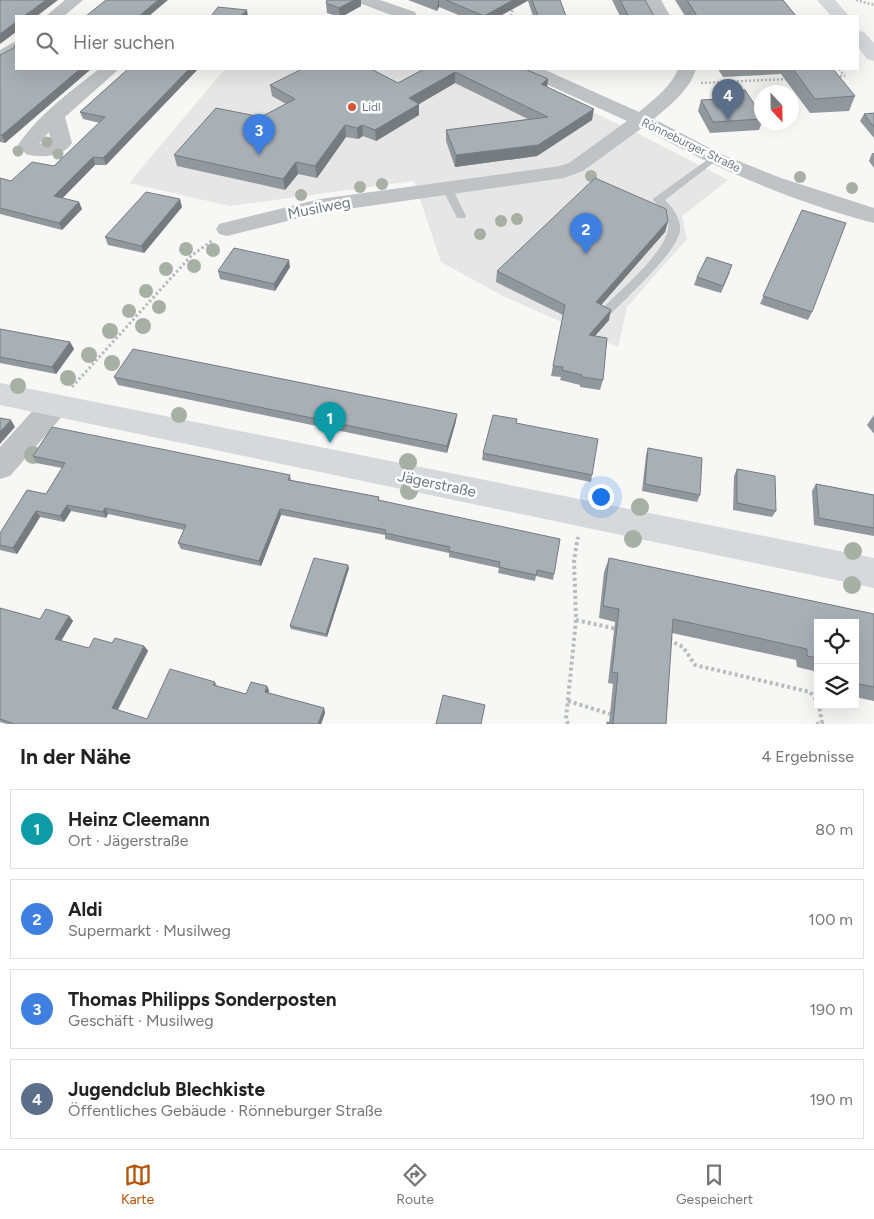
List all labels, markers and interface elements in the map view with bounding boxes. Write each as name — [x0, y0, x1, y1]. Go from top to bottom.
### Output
search box — [15, 15, 859, 70]
icon: search — [33, 29, 61, 57]
text: Hier suchen — [73, 31, 174, 54]
pin: 4 — [712, 79, 744, 120]
north arrow — [754, 85, 799, 130]
place label: Lidl — [362, 100, 381, 114]
marker: Lidl — [346, 101, 358, 113]
pin: 3 — [243, 114, 275, 155]
street label: Rönneburger Straße — [639, 115, 743, 175]
street label: Musilweg — [286, 193, 352, 223]
pin: 2 — [570, 213, 602, 254]
pin: 1 — [314, 402, 346, 443]
street label: Jägerstraße — [396, 467, 478, 501]
your location — [588, 484, 614, 510]
map controls — [814, 619, 859, 709]
button: locate — [814, 619, 859, 664]
button: layers — [814, 664, 859, 709]
text: In der Nähe — [20, 744, 131, 769]
text: 4 Ergebnisse — [761, 747, 854, 766]
text: Heinz Cleemann — [68, 808, 210, 831]
text: 1 — [34, 820, 40, 839]
text: 80 m — [815, 820, 853, 839]
text: Ort · Jägerstraße — [68, 831, 189, 850]
text: Aldi — [68, 898, 103, 921]
text: 2 — [32, 910, 42, 929]
text: 100 m — [808, 910, 853, 929]
text: Supermarkt · Musilweg — [68, 921, 231, 940]
text: Thomas Philipps Sonderposten — [68, 988, 337, 1011]
text: 3 — [33, 1000, 41, 1019]
text: 190 m — [810, 1000, 853, 1019]
text: Geschäft · Musilweg — [68, 1011, 214, 1030]
text: Jugendclub Blechkiste — [68, 1078, 265, 1101]
text: 4 — [32, 1090, 42, 1109]
text: 190 m — [810, 1090, 853, 1109]
text: Öffentliches Gebäude · Rönneburger Straße — [68, 1101, 383, 1120]
tab: Karte — [121, 1161, 154, 1208]
tab: Route — [396, 1161, 434, 1208]
tab: Gespeichert — [676, 1161, 753, 1208]

